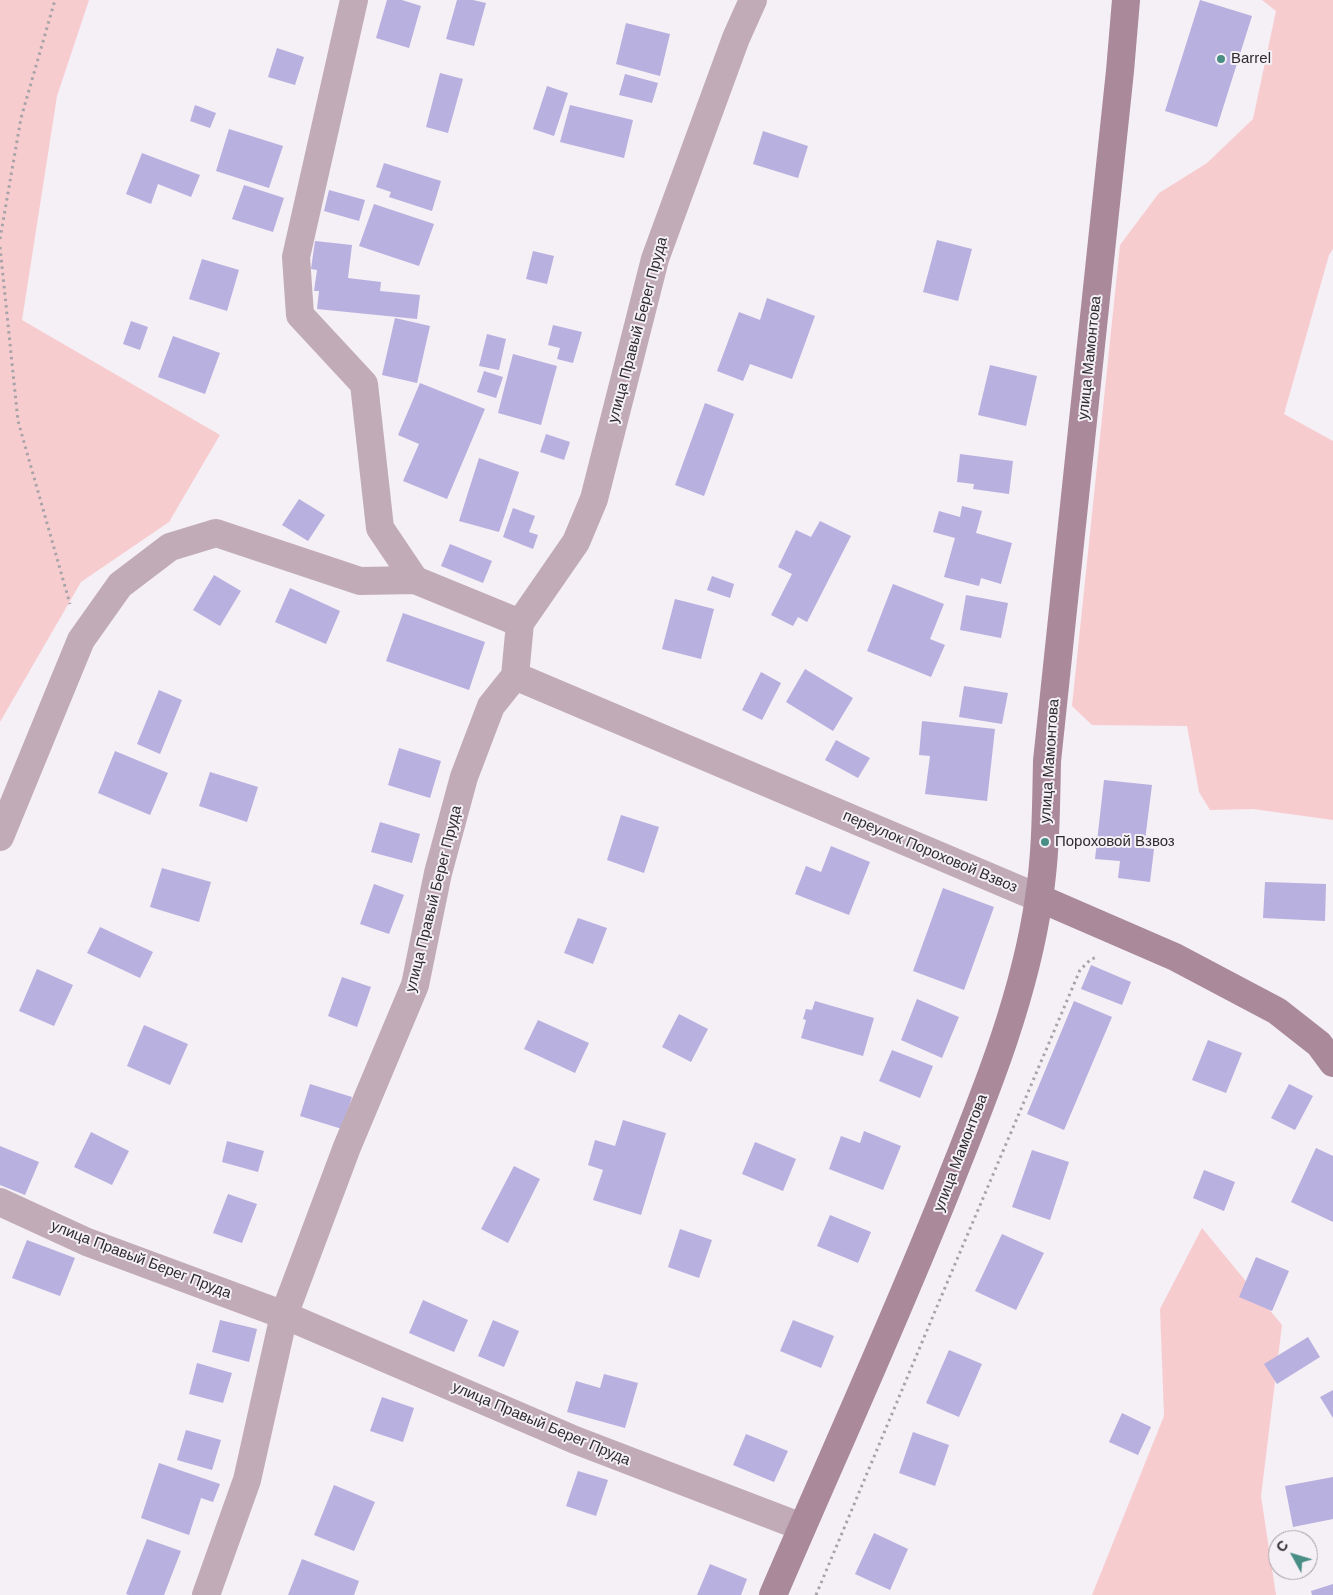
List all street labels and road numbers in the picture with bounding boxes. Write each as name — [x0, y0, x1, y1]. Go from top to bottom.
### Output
street label: улица Правый Берег Пруда — [604, 235, 672, 425]
street label: улица Мамонтова — [1075, 295, 1105, 421]
street label: улица Мамонтова — [1037, 698, 1063, 824]
street label: улица Правый Берег Пруда — [402, 804, 466, 994]
street label: переулок Пороховой Взвоз — [840, 807, 1020, 897]
street label: улица Мамонтова — [930, 1092, 992, 1214]
street label: улица Правый Берег Пруда — [48, 1217, 234, 1303]
street label: улица Правый Берег Пруда — [449, 1378, 633, 1470]

